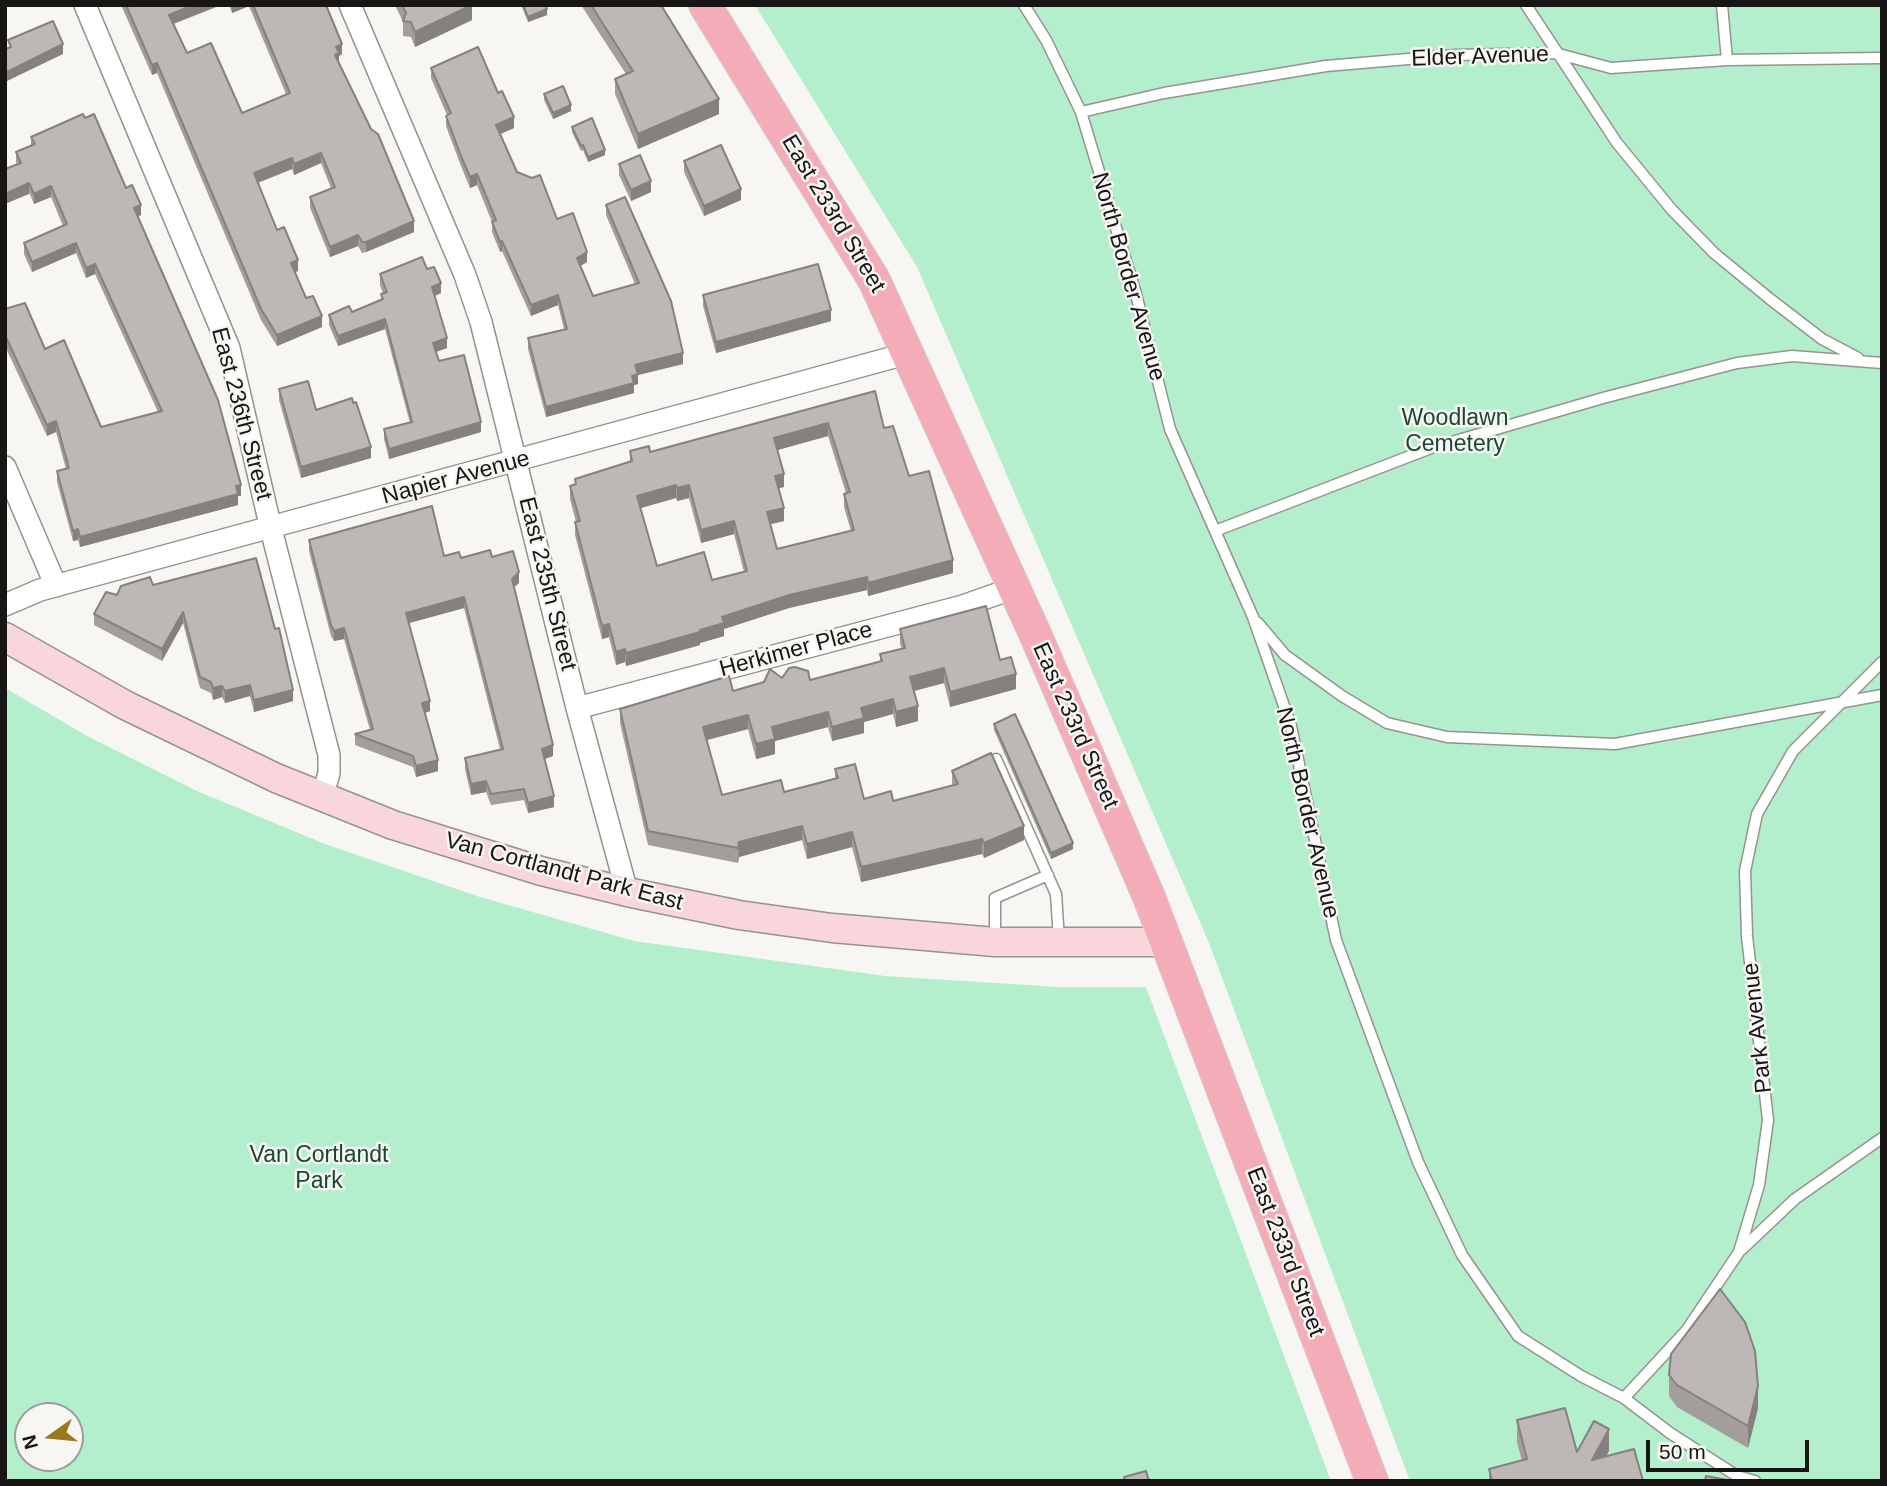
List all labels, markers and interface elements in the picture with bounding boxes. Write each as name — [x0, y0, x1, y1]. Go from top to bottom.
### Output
street label: Elder Avenue — [1411, 41, 1549, 73]
street label: East 233rd Street — [775, 130, 891, 298]
street label: North Border Avenue — [1085, 170, 1171, 384]
street label: East 236th Street — [205, 325, 277, 503]
park label: Woodlawn Cemetery — [1402, 405, 1508, 459]
street label: Napier Avenue — [379, 445, 533, 511]
street label: East 235th Street — [512, 494, 582, 674]
street label: Herkimer Place — [717, 616, 875, 684]
street label: East 233rd Street — [1026, 639, 1124, 813]
street label: North Border Avenue — [1269, 705, 1345, 921]
street label: Van Cortlandt Park East — [442, 827, 686, 917]
street label: Park Avenue — [1737, 961, 1779, 1095]
park label: Van Cortlandt Park — [250, 1142, 388, 1196]
street label: East 233rd Street — [1240, 1164, 1330, 1340]
north arrow — [14, 1402, 84, 1472]
scale bar — [1649, 1426, 1812, 1470]
text: N — [18, 1433, 42, 1451]
text: 50 m — [1659, 1440, 1706, 1463]

